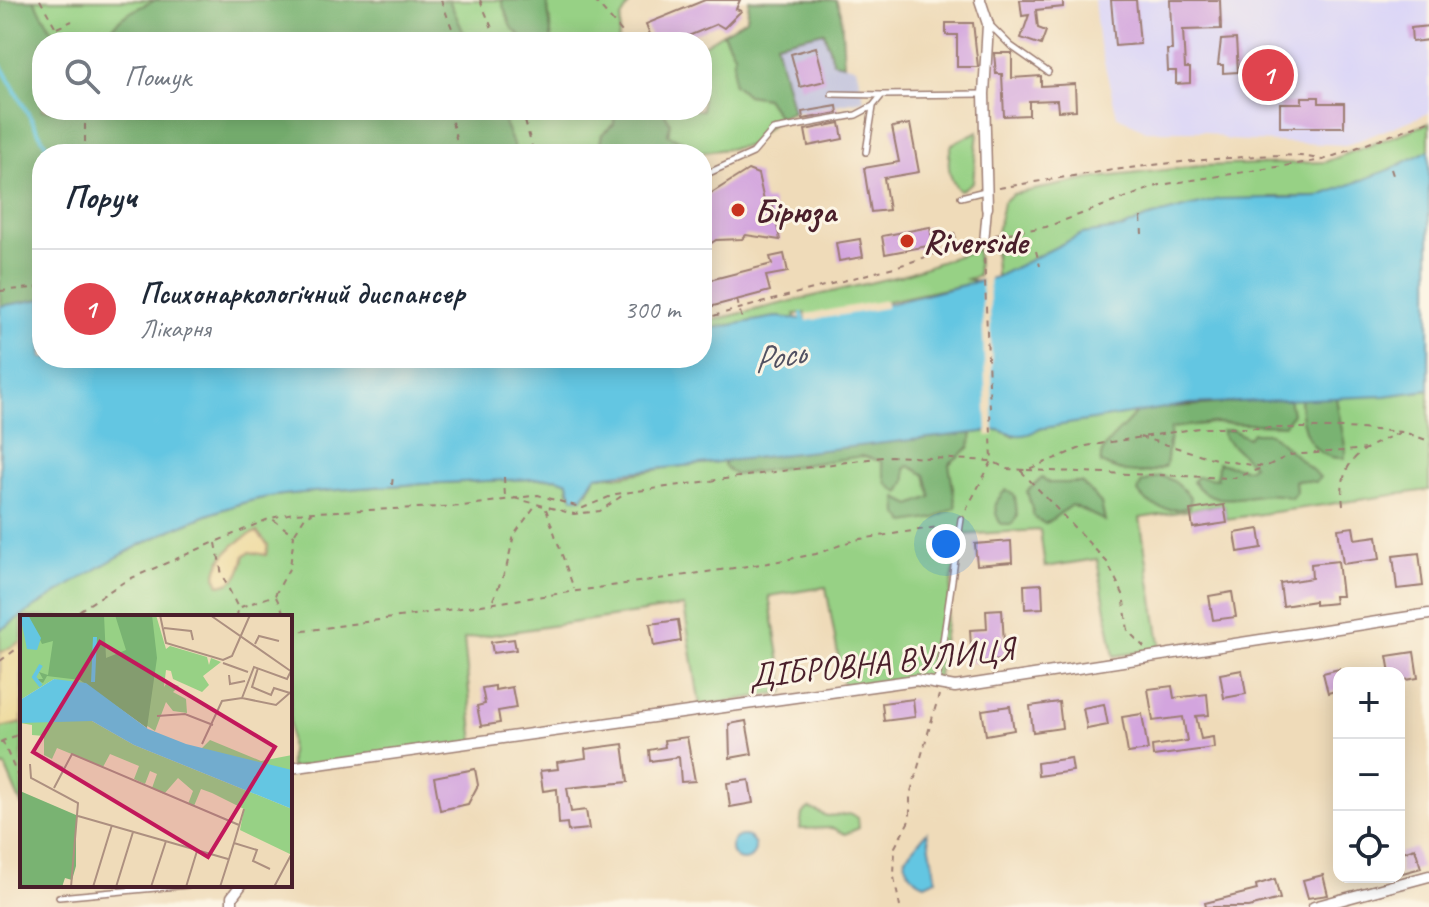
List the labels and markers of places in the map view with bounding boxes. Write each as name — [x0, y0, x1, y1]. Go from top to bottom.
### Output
pin: 1 — [1242, 45, 1294, 105]
place label: Бірюза — [754, 189, 838, 233]
marker: Бірюза — [729, 201, 747, 219]
place label: Riverside — [923, 220, 1031, 263]
marker: Riverside — [898, 232, 916, 250]

